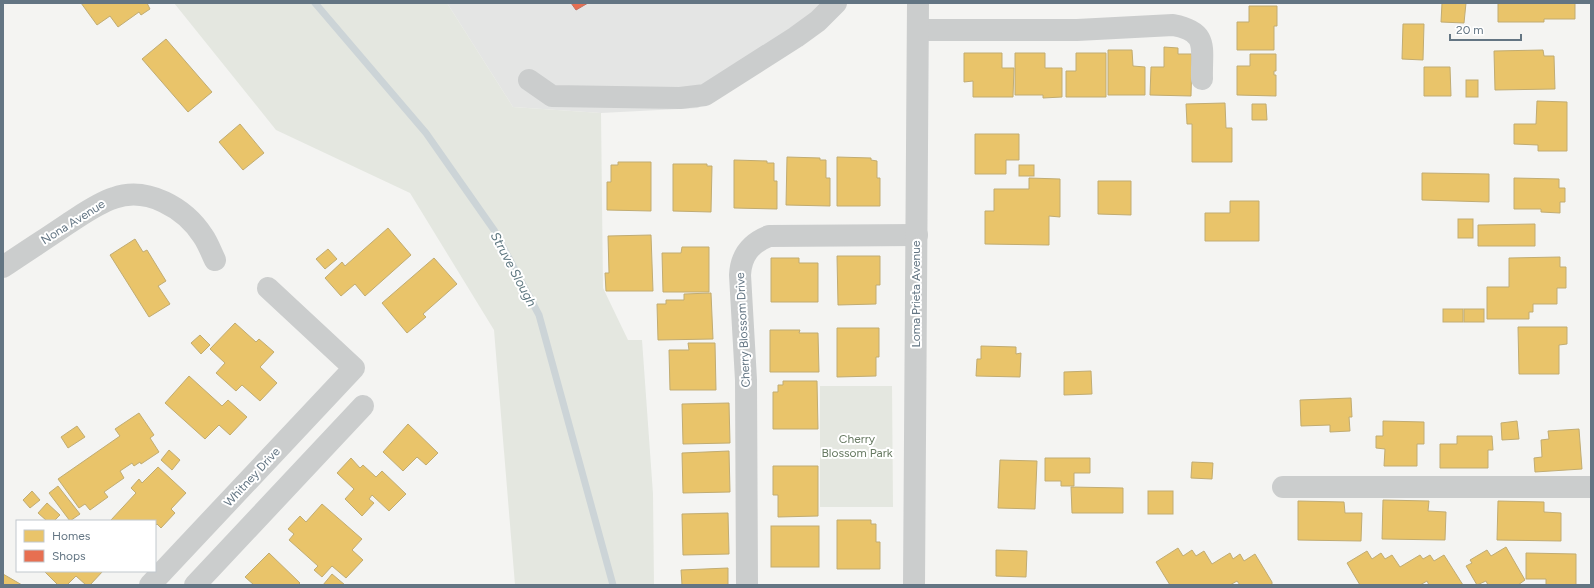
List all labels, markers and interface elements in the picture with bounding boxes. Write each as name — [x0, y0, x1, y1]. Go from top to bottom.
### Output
scale bar — [1450, 16, 1521, 42]
text: 20 m — [1456, 23, 1484, 37]
street label: Nona Avenue — [39, 197, 108, 247]
water label: Struve Slough — [488, 229, 539, 309]
street label: Loma Prieta Avenue — [909, 240, 923, 347]
street label: Cherry Blossom Drive — [733, 272, 753, 388]
park label: Cherry Blossom Park — [821, 432, 893, 460]
street label: Whitney Drive — [221, 444, 283, 509]
legend — [16, 520, 156, 572]
text: Homes — [52, 529, 91, 543]
text: Shops — [52, 549, 86, 563]

